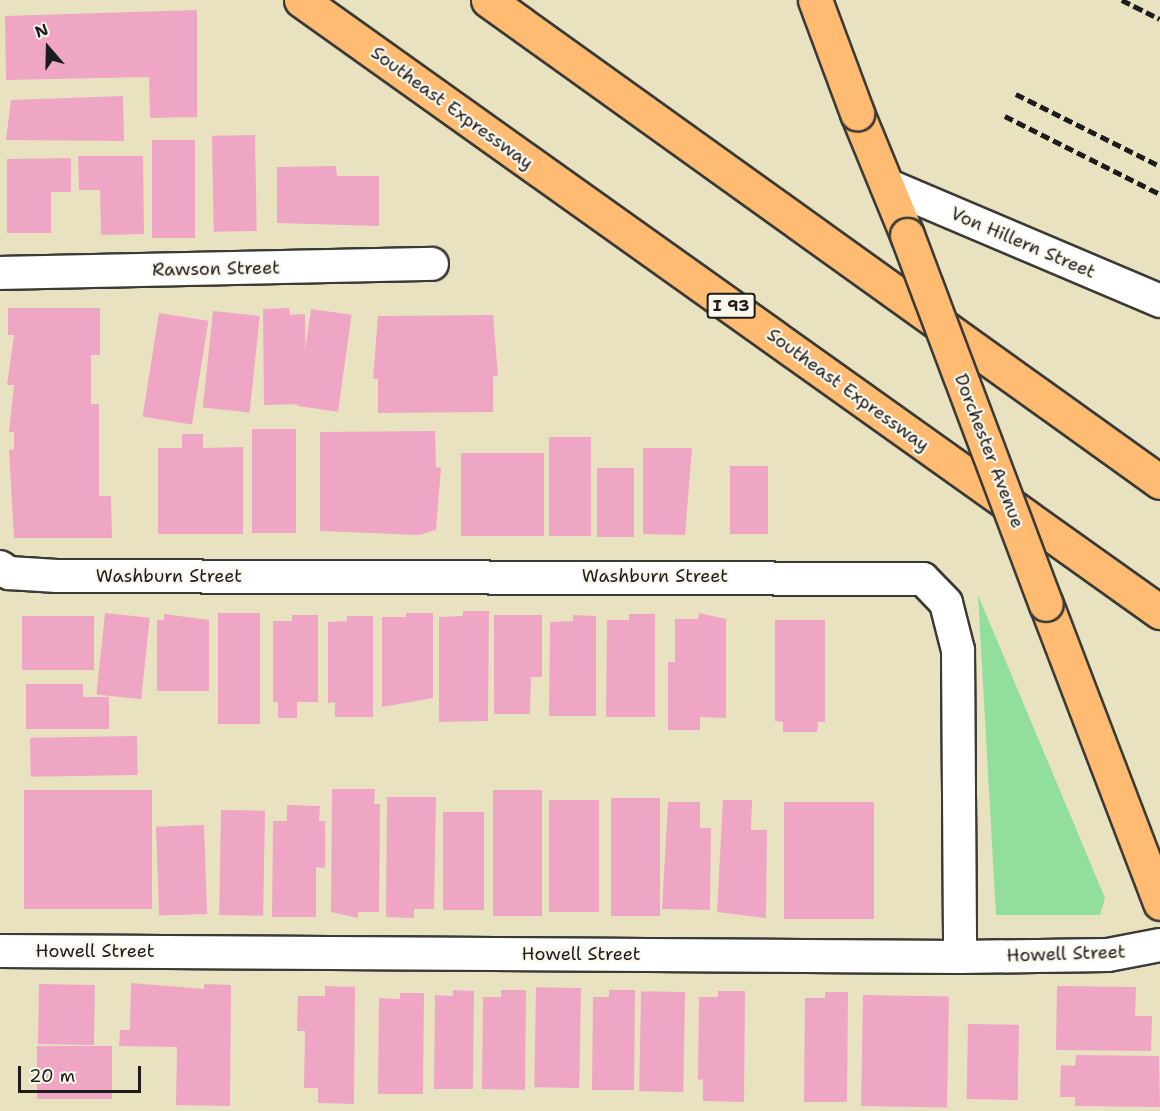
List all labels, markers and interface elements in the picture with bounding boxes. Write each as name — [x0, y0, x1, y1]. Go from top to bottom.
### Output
north arrow — [18, 18, 78, 78]
text: N — [32, 19, 51, 43]
street label: Southeast Expressway — [367, 42, 537, 174]
street label: Von Hillern Street — [947, 203, 1099, 283]
street label: Rawson Street — [152, 257, 280, 281]
road number: I 93 — [706, 293, 756, 319]
street label: Southeast Expressway — [763, 324, 933, 456]
street label: Dorchester Avenue — [950, 371, 1028, 531]
street label: Washburn Street — [96, 565, 242, 587]
street label: Washburn Street — [582, 565, 728, 587]
street label: Howell Street — [35, 940, 155, 962]
street label: Howell Street — [1006, 941, 1126, 967]
street label: Howell Street — [521, 943, 641, 965]
scale bar — [21, 1054, 144, 1092]
text: 20 m — [29, 1064, 75, 1088]

